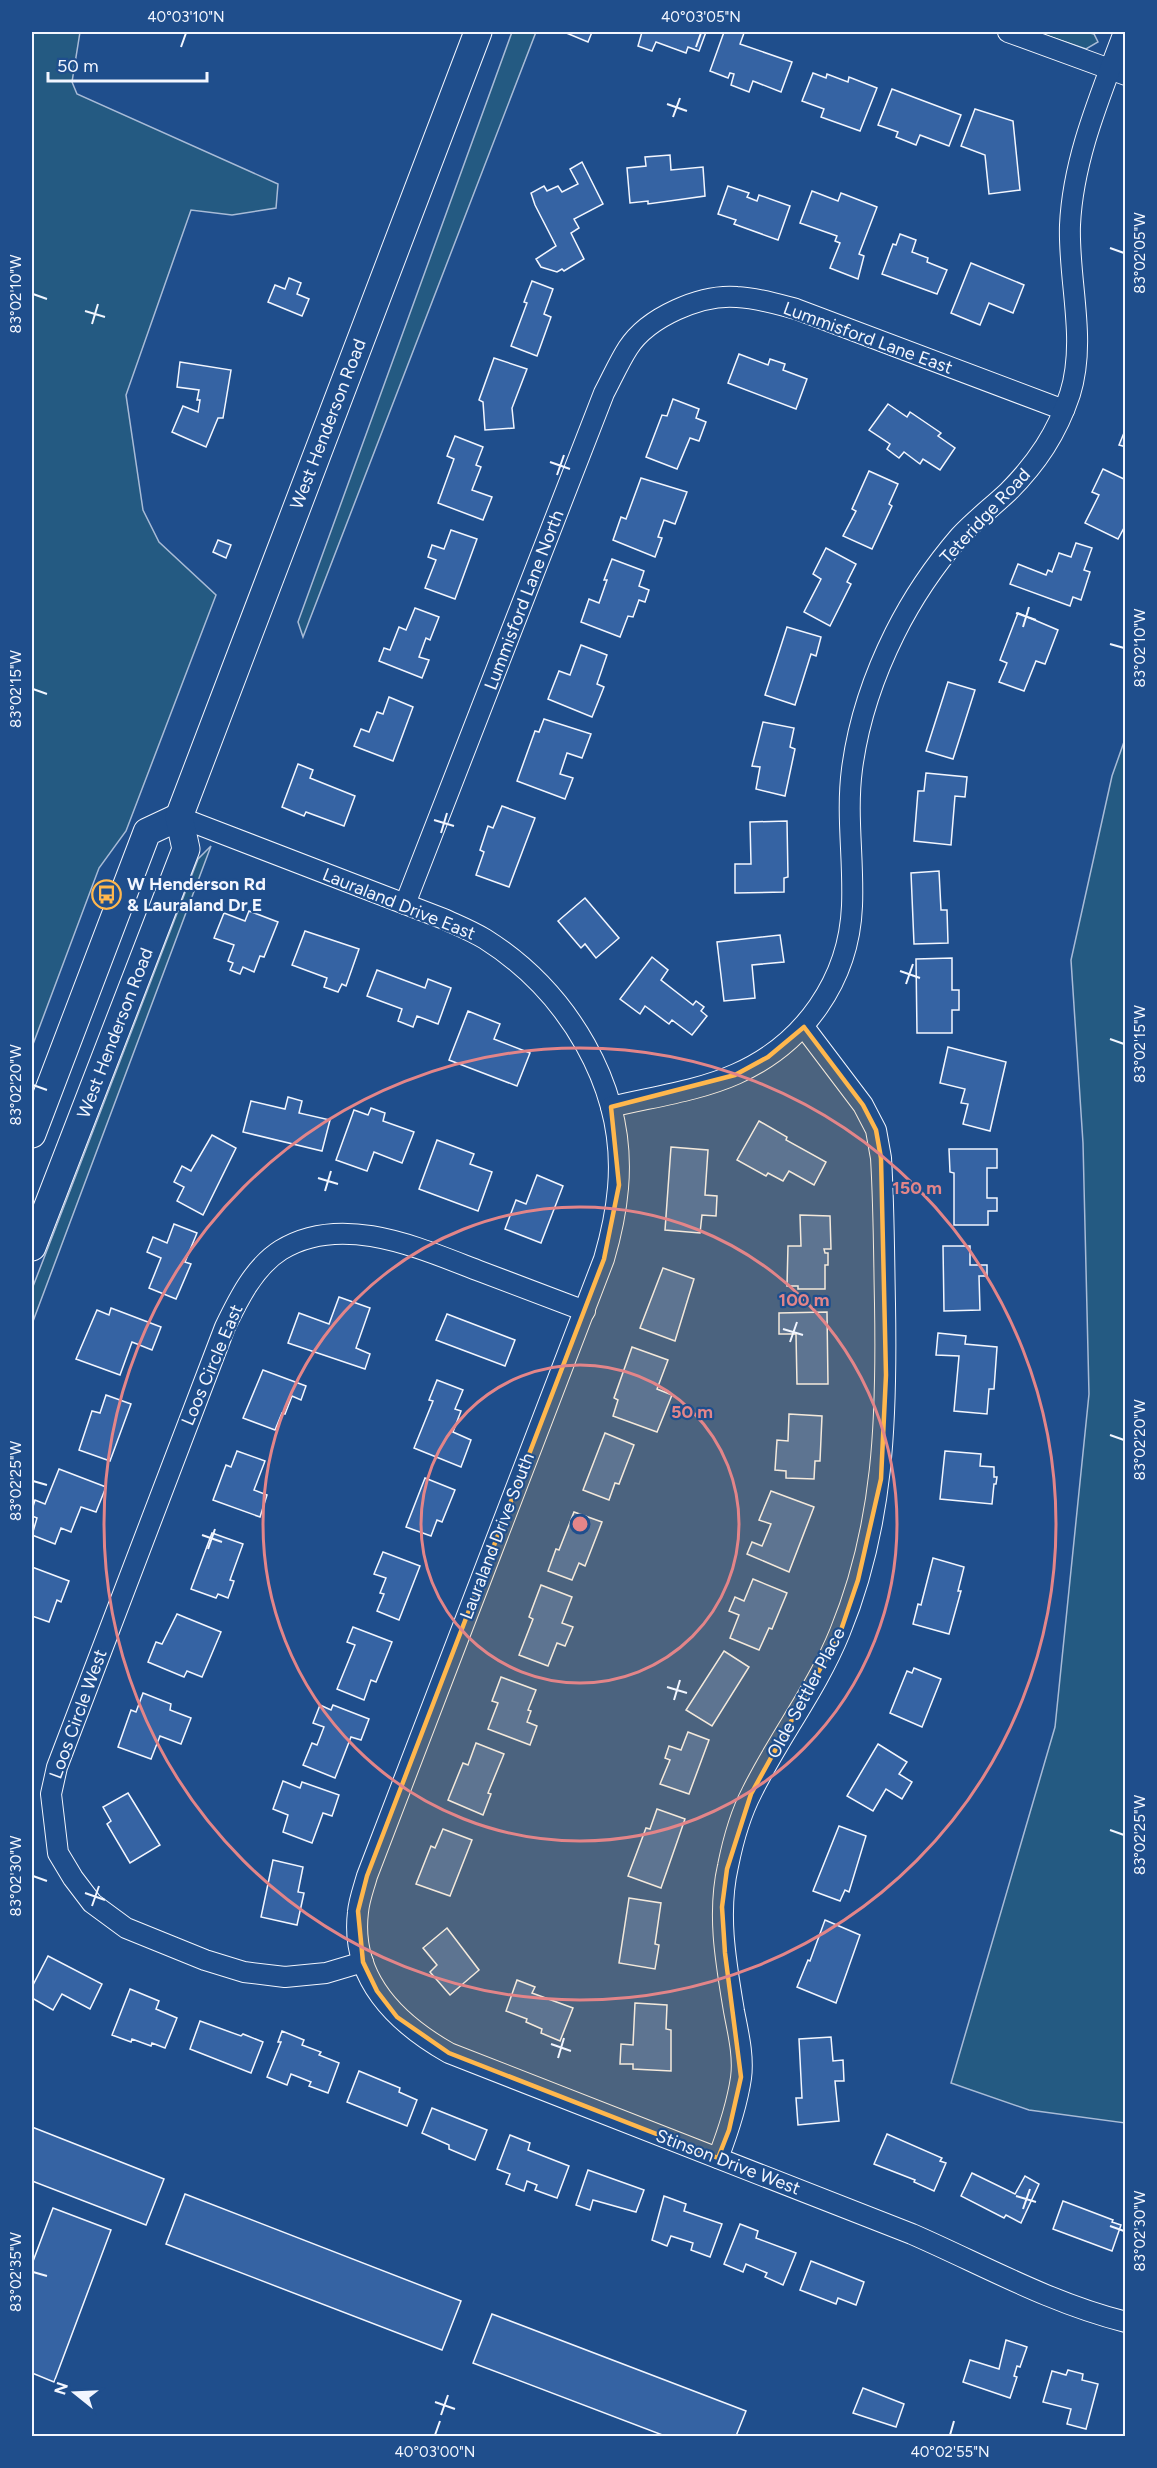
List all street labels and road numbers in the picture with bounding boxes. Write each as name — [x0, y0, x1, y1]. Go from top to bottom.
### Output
street label: Lummisford Lane East — [780, 297, 956, 379]
street label: West Henderson Road — [285, 336, 371, 512]
street label: Teteridge Road — [935, 464, 1035, 568]
street label: Lummisford Lane North — [480, 507, 568, 693]
street label: Lauraland Drive East — [319, 863, 479, 945]
street label: West Henderson Road — [72, 945, 158, 1121]
street label: Loos Circle East — [177, 1301, 247, 1429]
street label: Lauraland Drive South — [455, 1450, 539, 1622]
street label: Olde Settler Place — [762, 1624, 850, 1762]
street label: Loos Circle West — [44, 1646, 112, 1782]
street label: Stinson Drive West — [653, 2124, 804, 2200]

